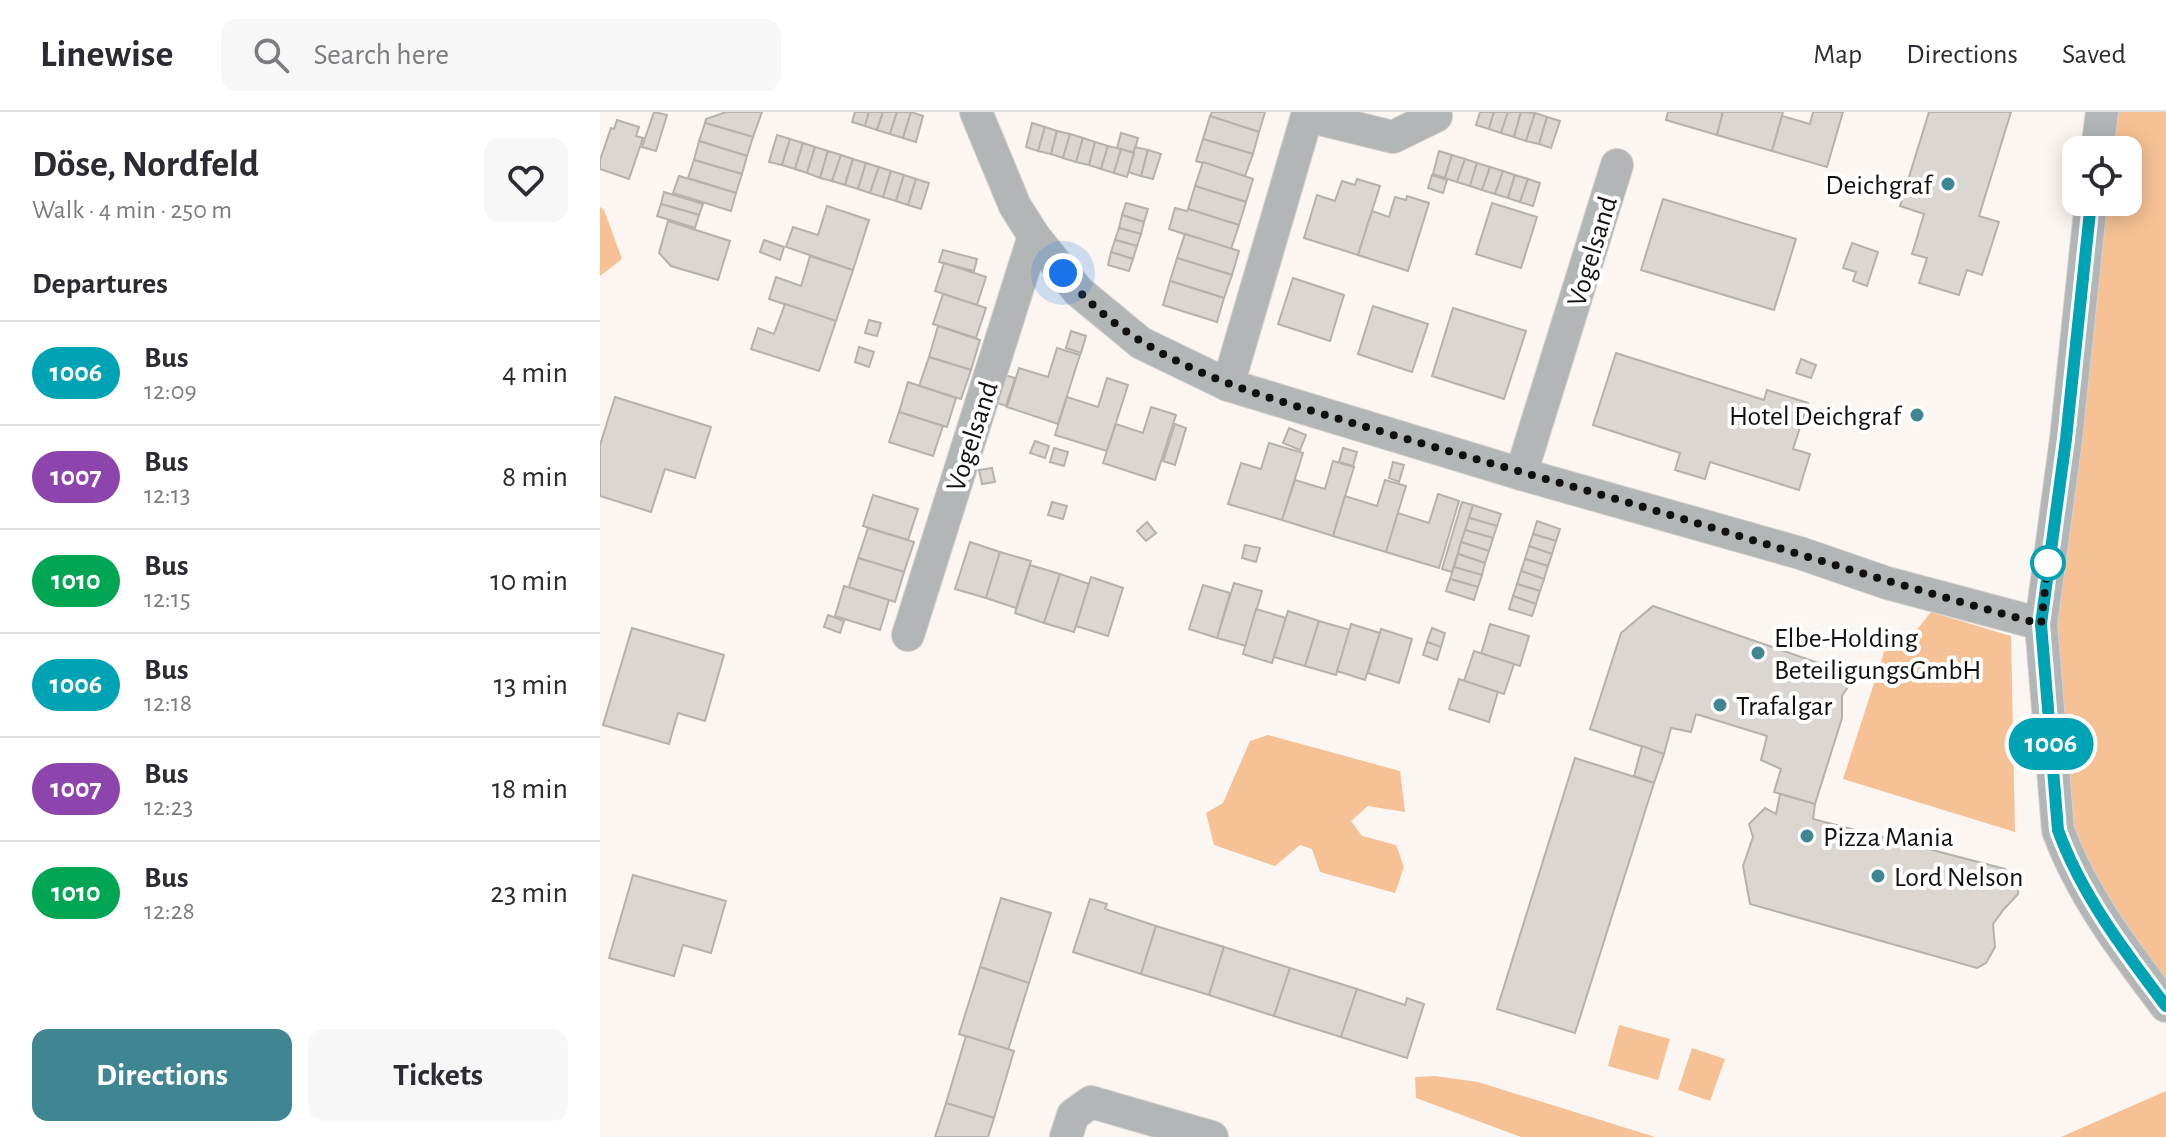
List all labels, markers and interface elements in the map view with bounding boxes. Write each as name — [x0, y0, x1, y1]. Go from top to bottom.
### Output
search box — [221, 19, 781, 91]
icon: search — [249, 33, 293, 77]
text: Linewise — [40, 36, 173, 74]
text: Search here — [313, 40, 449, 70]
text: Map — [1813, 41, 1862, 69]
text: Directions — [1906, 41, 2018, 69]
text: Saved — [2062, 41, 2126, 69]
map controls — [2062, 136, 2142, 216]
button: locate — [2062, 136, 2142, 216]
button: heart — [484, 138, 568, 222]
text: Döse, Nordfeld — [32, 146, 259, 184]
place label: Deichgraf — [1825, 172, 1934, 200]
marker: Deichgraf — [1939, 175, 1957, 193]
street label: Vogelsand — [1563, 193, 1623, 310]
text: Walk · 4 min · 250 m — [32, 197, 232, 223]
your location — [1043, 253, 1083, 293]
text: Departures — [32, 269, 168, 299]
text: Bus — [144, 343, 189, 373]
text: 4 min — [502, 358, 568, 388]
text: 1006 — [50, 359, 102, 387]
text: 12:09 — [144, 378, 197, 404]
street label: Vogelsand — [942, 378, 1004, 495]
place label: Hotel Deichgraf — [1729, 403, 1903, 431]
marker: Hotel Deichgraf — [1908, 406, 1926, 424]
text: Bus — [144, 447, 189, 477]
text: 8 min — [502, 462, 568, 492]
text: 1007 — [50, 463, 102, 491]
text: 12:13 — [144, 482, 190, 508]
unlabelled marker — [2031, 546, 2065, 580]
text: Bus — [144, 551, 189, 581]
text: 10 min — [490, 566, 568, 596]
text: 1010 — [51, 567, 101, 595]
text: 12:15 — [144, 586, 191, 612]
place label: Elbe-Holding BeteiligungsGmbH — [1774, 625, 1981, 685]
marker: Elbe-Holding BeteiligungsGmbH — [1749, 644, 1767, 662]
text: Bus — [144, 655, 189, 685]
text: 13 min — [494, 670, 568, 700]
text: 1006 — [50, 671, 102, 699]
text: 12:18 — [144, 690, 192, 716]
place label: Trafalgar — [1736, 693, 1832, 721]
marker: Trafalgar — [1711, 696, 1729, 714]
line badge: 1006 — [1995, 718, 2107, 770]
text: 1006 — [2025, 730, 2077, 758]
text: Bus — [144, 759, 189, 789]
text: 18 min — [492, 774, 568, 804]
text: 1007 — [50, 775, 102, 803]
text: 12:23 — [144, 794, 193, 820]
place label: Pizza Mania — [1823, 824, 1954, 852]
marker: Pizza Mania — [1798, 827, 1816, 845]
text: Bus — [144, 863, 189, 893]
place label: Lord Nelson — [1894, 864, 2024, 892]
marker: Lord Nelson — [1869, 867, 1887, 885]
text: 23 min — [490, 878, 568, 908]
text: 1010 — [51, 879, 101, 907]
text: 12:28 — [144, 898, 195, 924]
button: Directions — [32, 1029, 292, 1121]
button: Tickets — [308, 1029, 568, 1121]

